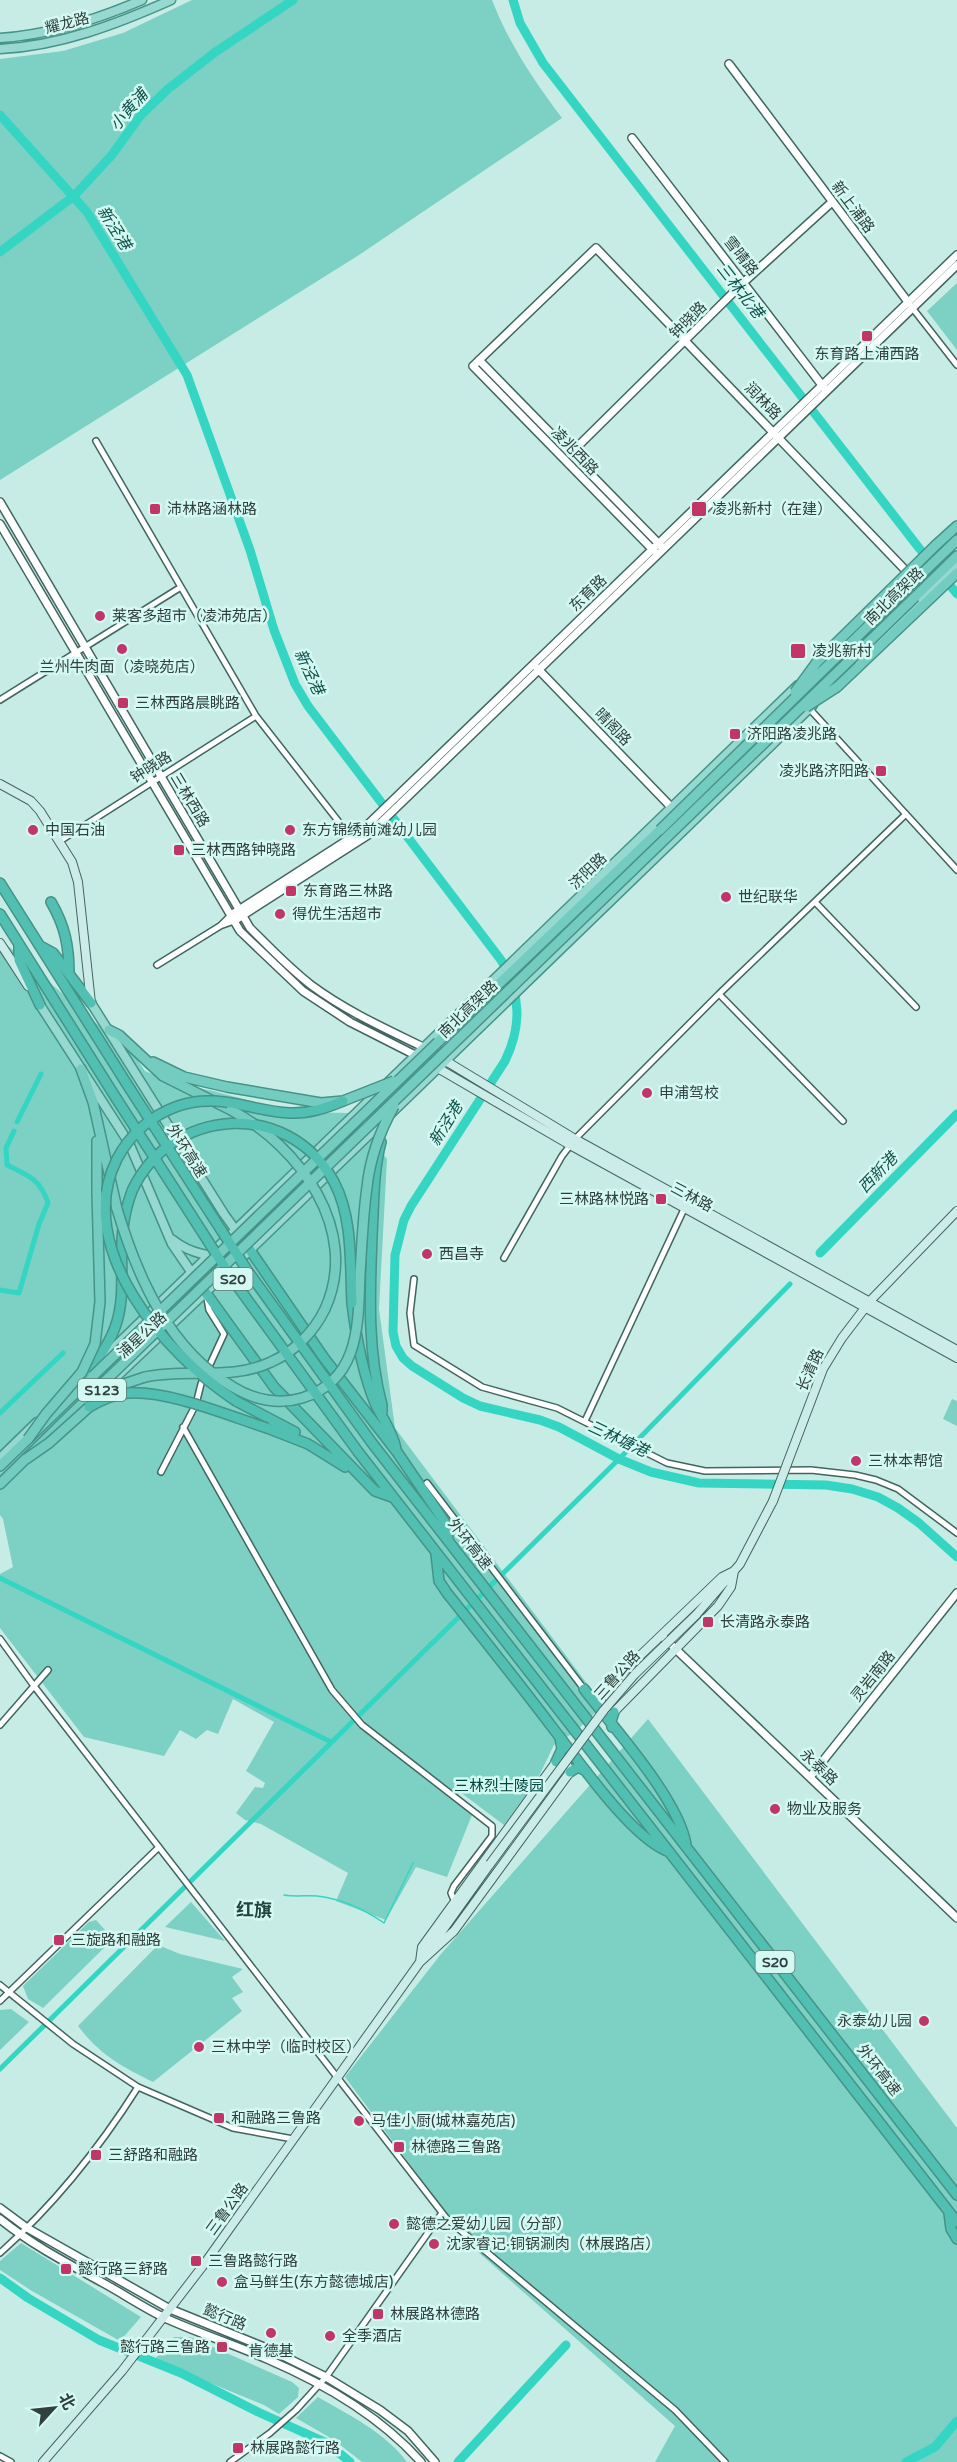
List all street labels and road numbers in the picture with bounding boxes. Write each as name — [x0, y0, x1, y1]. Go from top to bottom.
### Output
street label: 耀龙路 — [43, 9, 91, 37]
street label: 新上浦路 — [828, 178, 878, 236]
street label: 雪晴路 — [720, 233, 762, 279]
street label: 钟晓路 — [666, 298, 710, 342]
street label: 润林路 — [741, 379, 785, 423]
street label: 凌兆西路 — [548, 423, 602, 479]
street label: 南北高架路 — [861, 563, 927, 629]
street label: 东育路 — [566, 571, 610, 615]
street label: 晴阁路 — [591, 705, 635, 749]
street label: 钟晓路 — [127, 747, 175, 787]
street label: 三林西路 — [167, 770, 213, 830]
street label: 济阳路 — [566, 849, 610, 893]
street label: 南北高架路 — [435, 976, 501, 1042]
street label: 外环高速 — [163, 1121, 211, 1181]
street label: 三林路 — [668, 1178, 716, 1216]
road number: S20 — [214, 1268, 252, 1290]
street label: 浦星公路 — [114, 1308, 170, 1362]
street label: 长清路 — [793, 1346, 827, 1394]
road number: S123 — [78, 1379, 126, 1401]
street label: 外环高速 — [444, 1515, 496, 1573]
street label: 三鲁公路 — [590, 1647, 644, 1703]
street label: 灵岩南路 — [847, 1647, 899, 1705]
street label: 永泰路 — [797, 1745, 841, 1789]
road number: S20 — [756, 1951, 794, 1973]
street label: 外环高速 — [853, 2041, 905, 2099]
street label: 三鲁公路 — [202, 2179, 252, 2239]
street label: 懿行路 — [201, 2300, 249, 2334]

